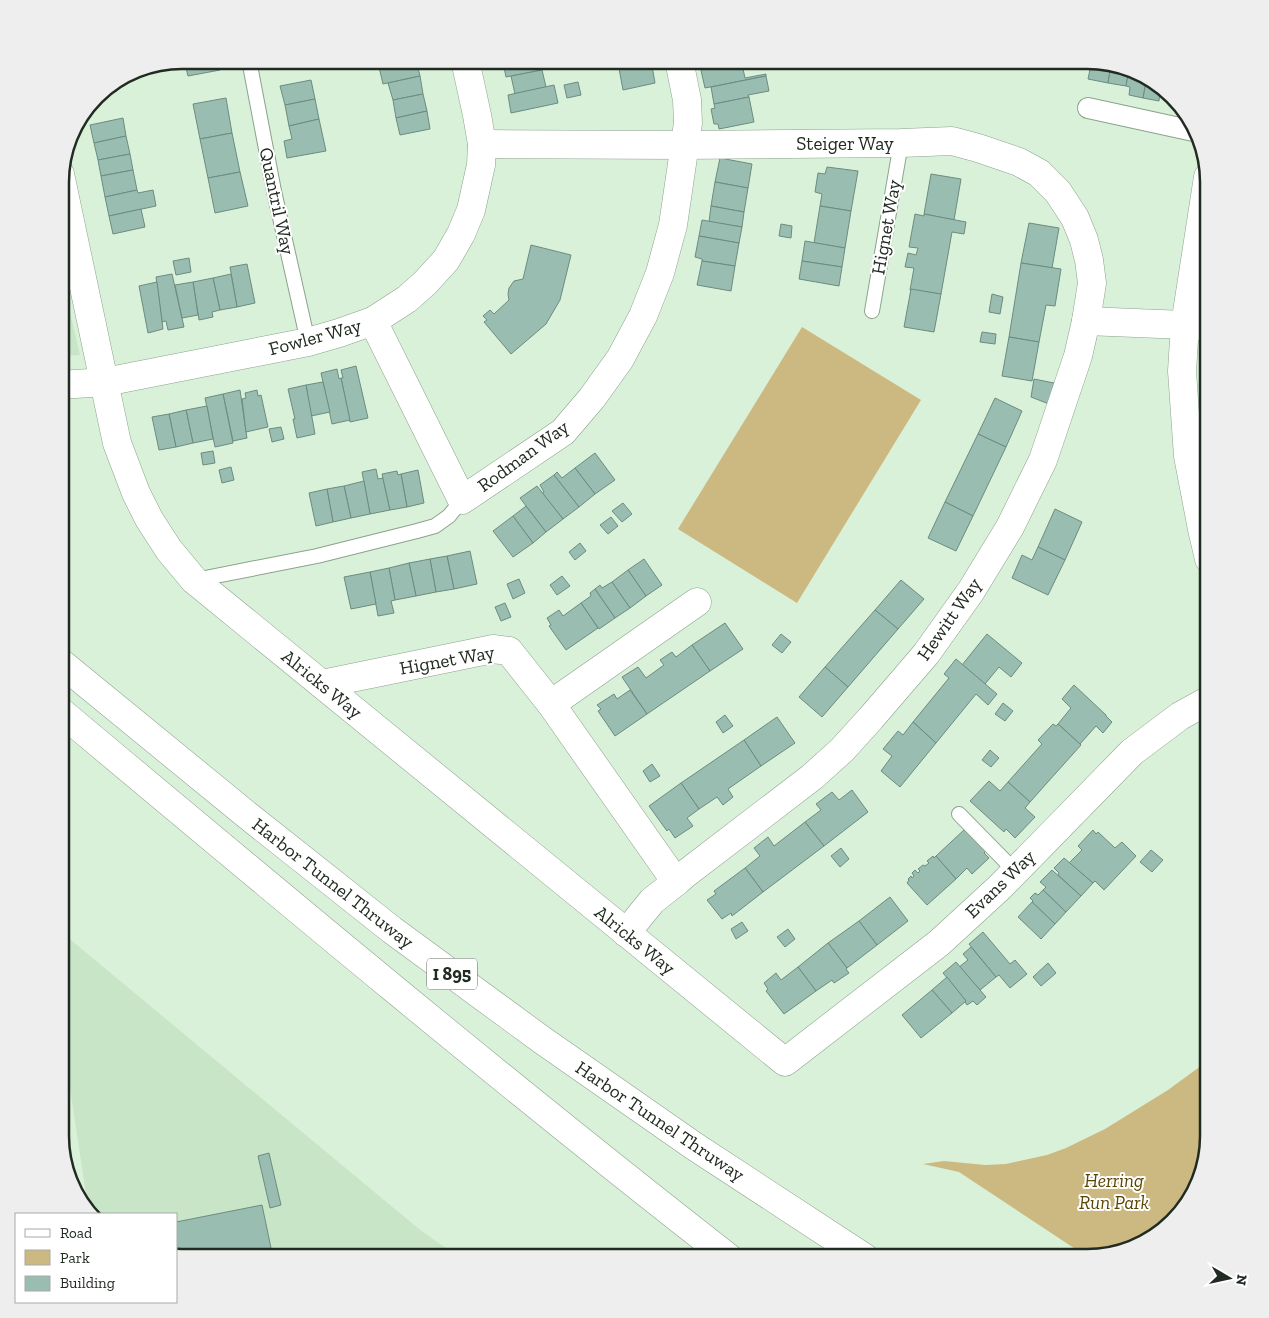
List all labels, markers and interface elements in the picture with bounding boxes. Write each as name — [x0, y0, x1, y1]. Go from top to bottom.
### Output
street label: Steiger Way — [796, 132, 894, 155]
street label: Quantril Way — [254, 145, 300, 257]
street label: Hignet Way — [866, 177, 906, 276]
street label: Fowler Way — [266, 314, 364, 360]
street label: Rodman Way — [473, 415, 573, 497]
street label: Hewitt Way — [912, 573, 986, 665]
street label: Hignet Way — [398, 640, 497, 680]
street label: Alricks Way — [277, 645, 367, 724]
street label: Harbor Tunnel Thruway — [248, 813, 419, 953]
street label: Evans Way — [960, 845, 1040, 923]
street label: Alricks Way — [590, 901, 680, 980]
road number: I 895 — [427, 959, 477, 990]
street label: Harbor Tunnel Thruway — [571, 1056, 749, 1186]
park label: Herring Run Park — [1079, 1169, 1149, 1214]
legend — [15, 1213, 178, 1303]
text: Road — [60, 1224, 93, 1242]
text: Park — [60, 1249, 90, 1267]
north arrow — [1204, 1253, 1254, 1303]
text: N — [1232, 1273, 1251, 1287]
text: Building — [60, 1274, 115, 1292]

